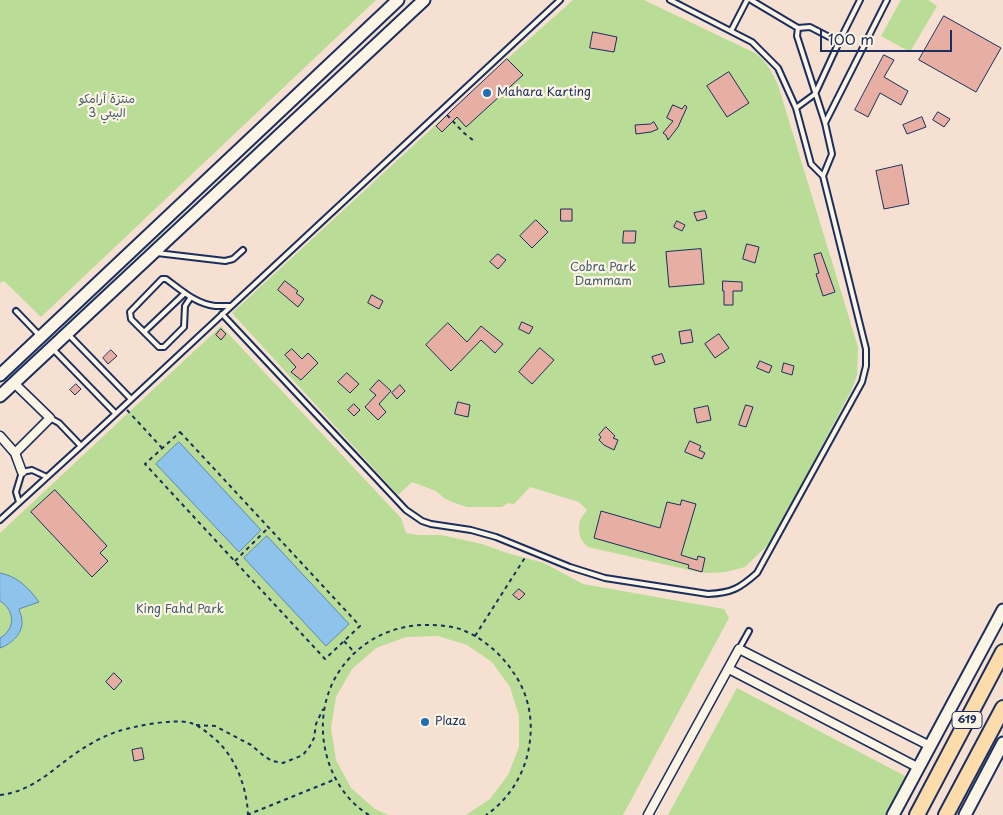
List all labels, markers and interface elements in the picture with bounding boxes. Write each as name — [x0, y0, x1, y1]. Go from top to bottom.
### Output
scale bar — [823, 20, 956, 52]
text: 100 m — [828, 27, 874, 50]
place label: Mahara Karting — [497, 86, 591, 100]
marker: Mahara Karting — [481, 87, 493, 99]
park label: منتزة أرامكو البيئي 3 — [79, 93, 135, 121]
park label: Cobra Park Dammam — [570, 261, 636, 289]
park label: King Fahd Park — [136, 603, 224, 617]
road number: 619 — [952, 712, 982, 728]
place label: Plaza — [435, 715, 466, 729]
marker: Plaza — [419, 716, 431, 728]

